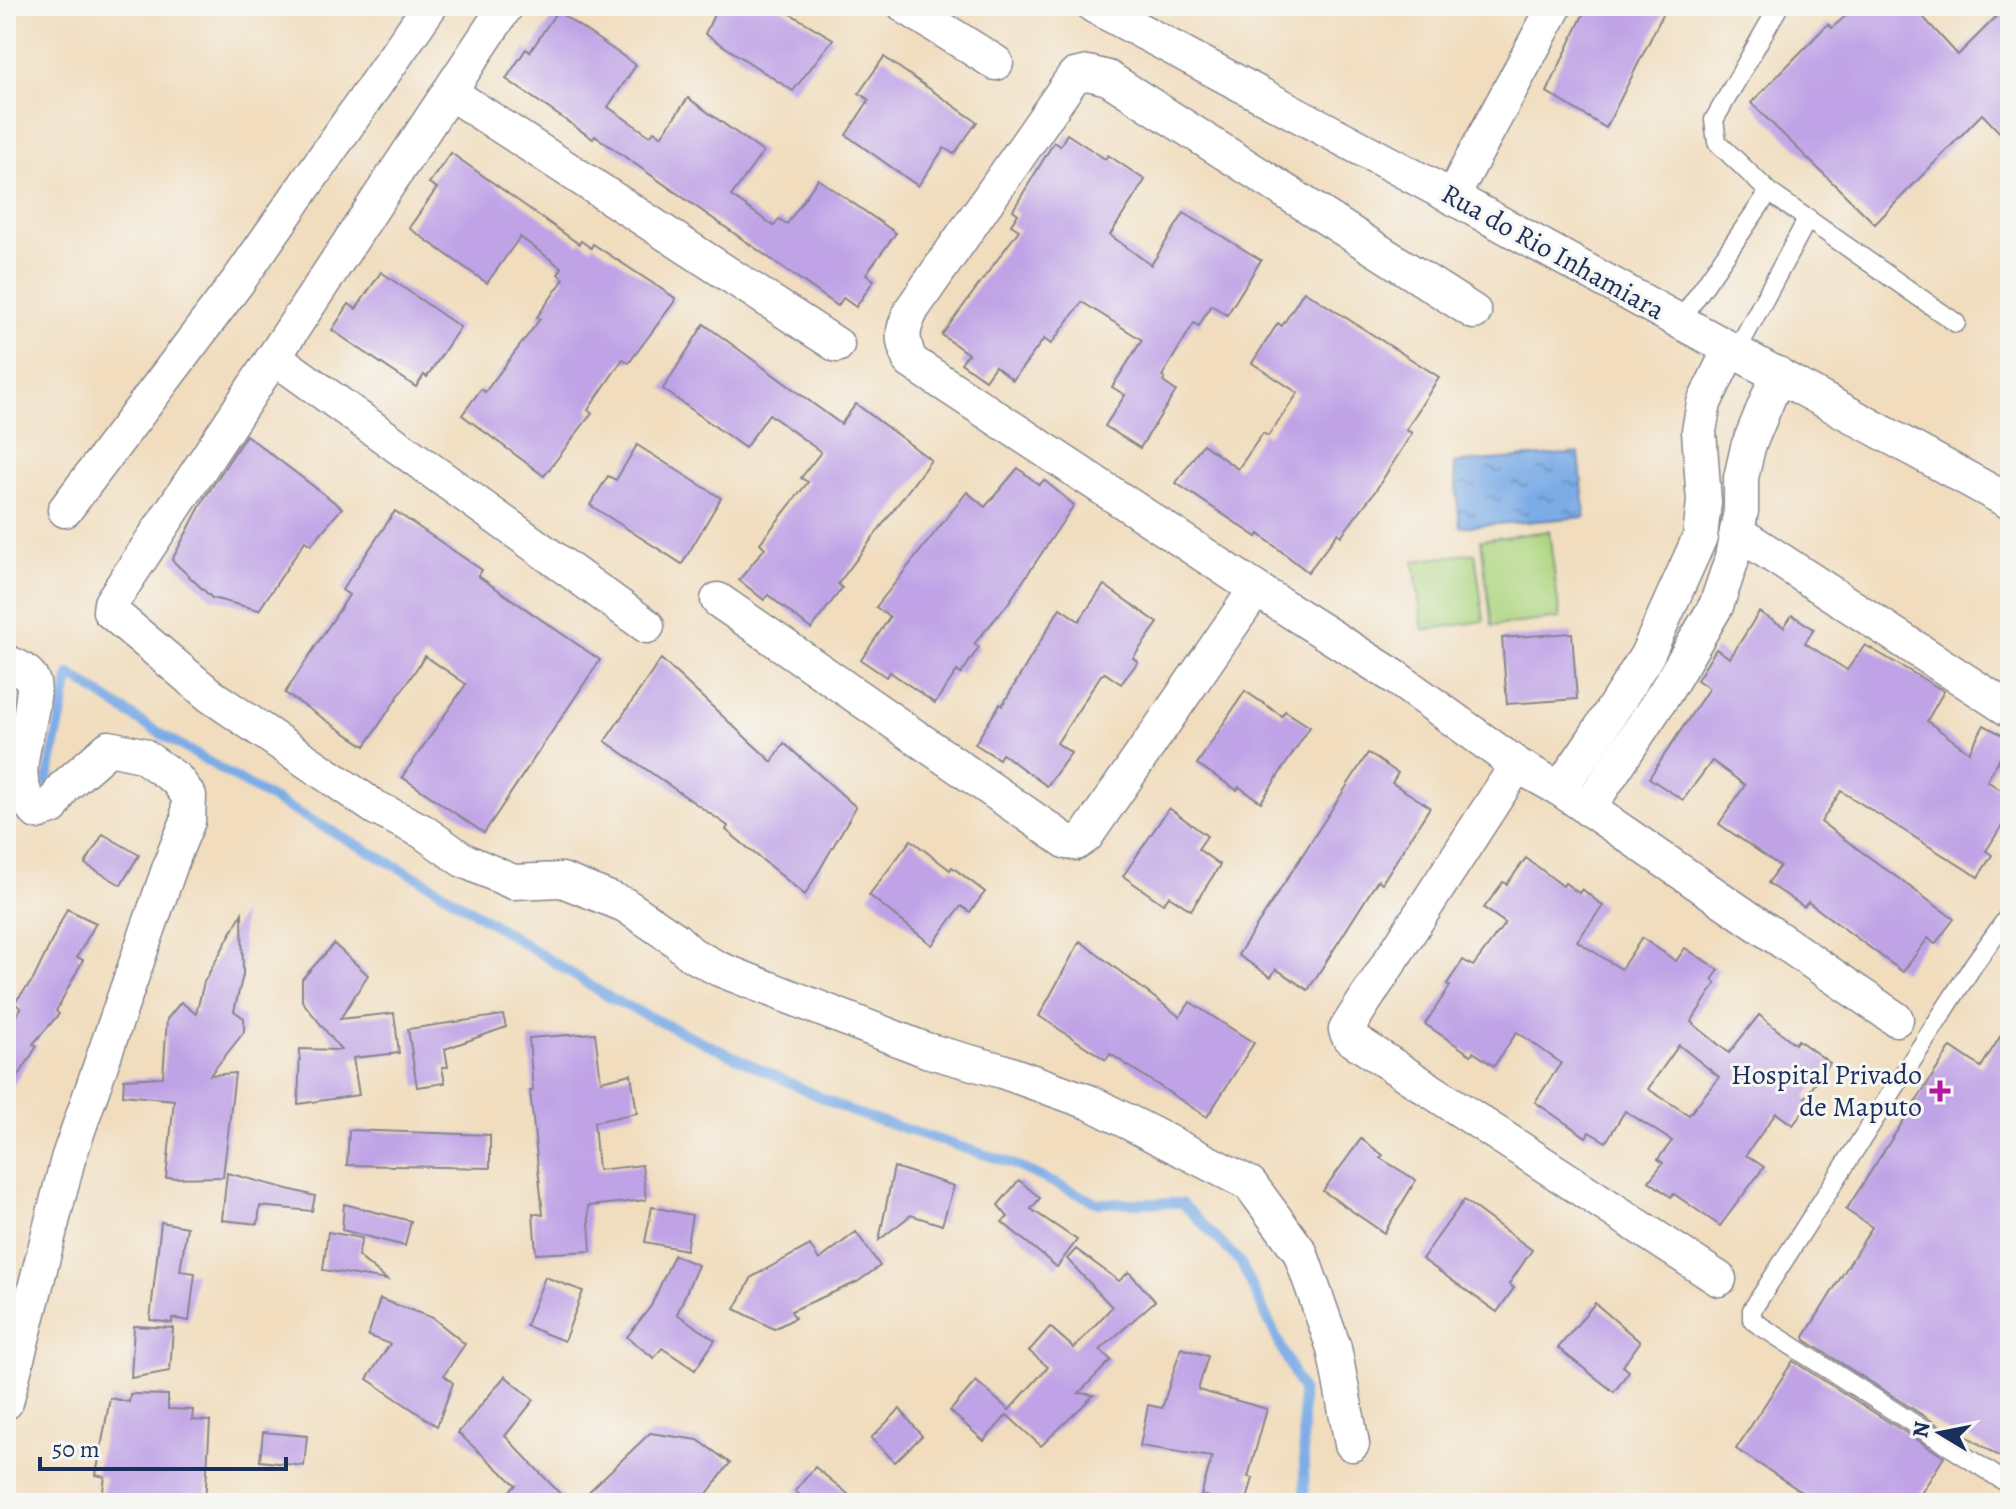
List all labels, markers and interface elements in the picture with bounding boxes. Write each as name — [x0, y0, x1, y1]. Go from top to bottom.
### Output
street label: Rua do Rio Inhamiara — [1435, 175, 1671, 329]
place label: Hospital Privado de Maputo — [1731, 1056, 1922, 1126]
marker: Hospital Privado de Maputo — [1929, 1080, 1951, 1102]
north arrow — [1900, 1393, 1980, 1473]
text: N — [1905, 1419, 1937, 1440]
scale bar — [40, 1421, 286, 1471]
text: 50 m — [52, 1433, 100, 1465]

